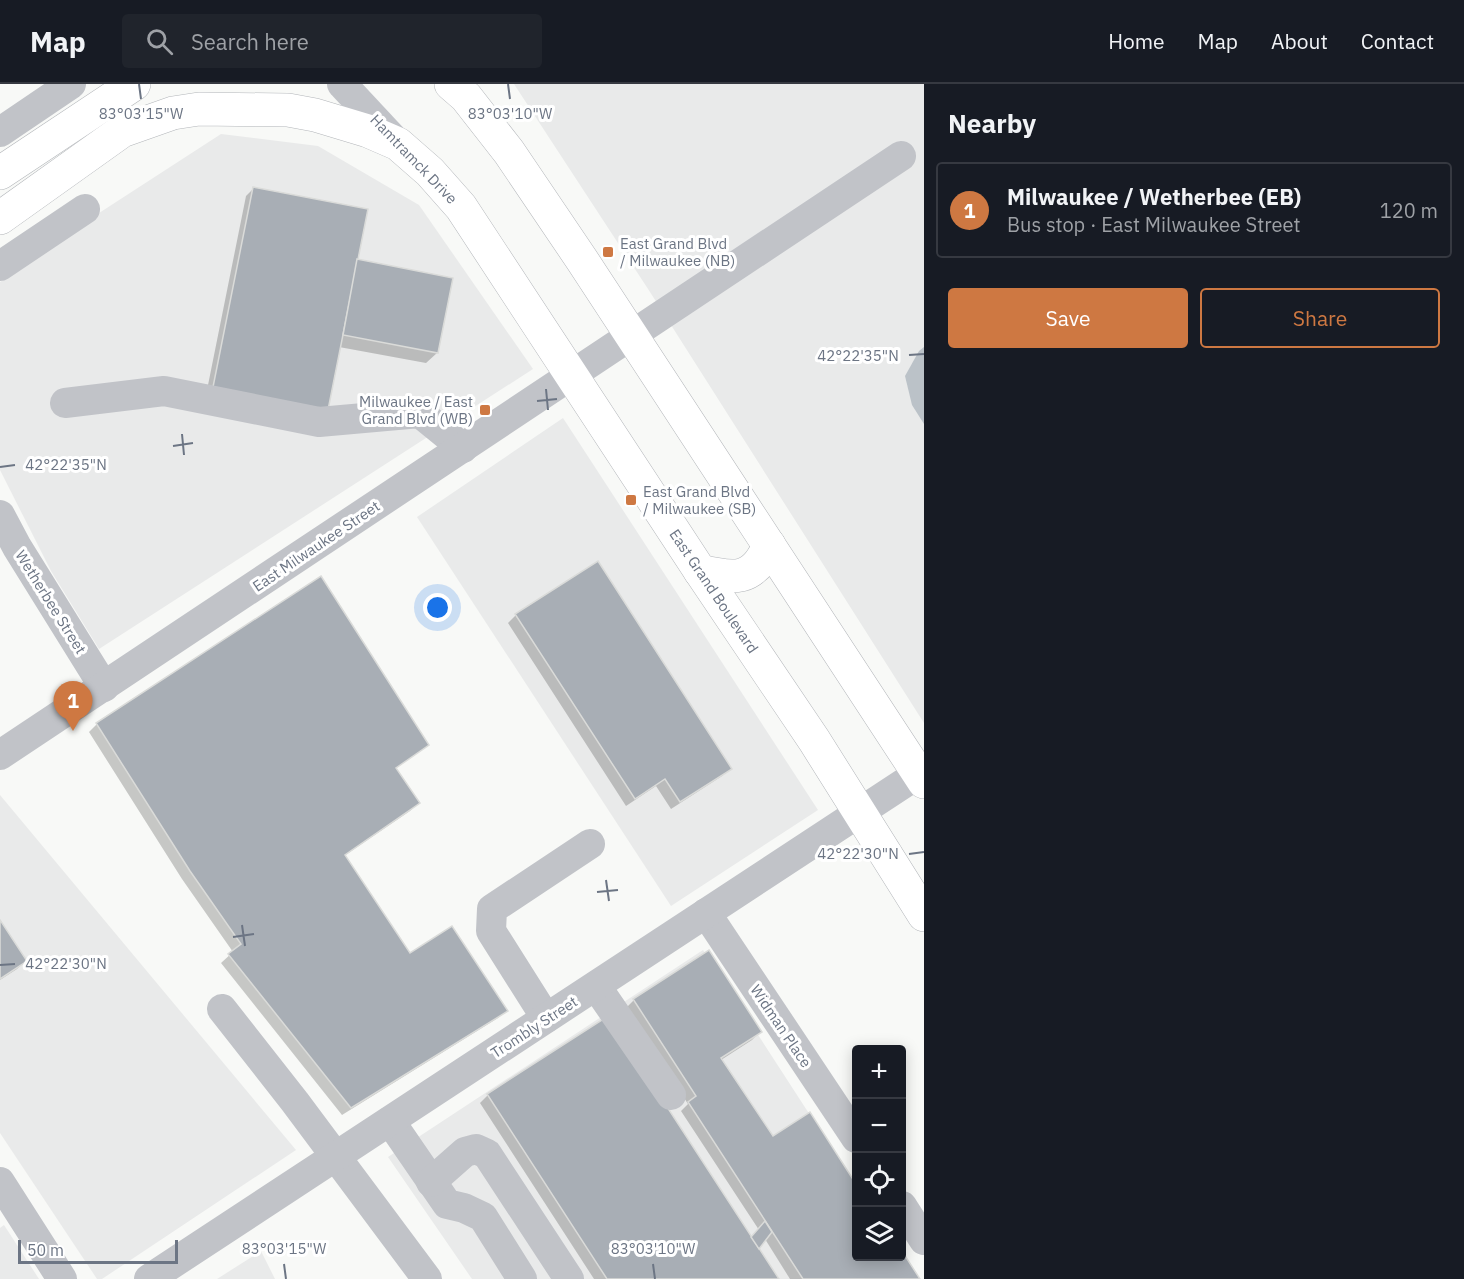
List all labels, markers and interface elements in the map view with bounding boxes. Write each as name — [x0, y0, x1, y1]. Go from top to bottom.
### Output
search box — [122, 14, 542, 68]
text: Map — [30, 23, 86, 60]
icon: search — [143, 25, 176, 58]
text: Search here — [191, 27, 309, 56]
text: Home — [1108, 27, 1165, 55]
text: Map — [1198, 27, 1238, 55]
text: About — [1271, 27, 1328, 55]
text: Contact — [1361, 27, 1434, 55]
text: 83°03'15"W — [99, 104, 184, 123]
text: 83°03'10"W — [468, 104, 553, 123]
text: Nearby — [948, 106, 1036, 140]
street label: Hamtramck Drive — [366, 110, 462, 208]
text: Milwaukee / Wetherbee (EB) — [1007, 182, 1301, 211]
text: 1 — [964, 197, 976, 224]
text: 120 m — [1380, 197, 1438, 224]
text: Bus stop · East Milwaukee Street — [1007, 211, 1300, 238]
place label: East Grand Blvd / Milwaukee (NB) — [620, 234, 735, 270]
marker: East Grand Blvd / Milwaukee (NB) — [601, 245, 615, 259]
button: Save — [948, 288, 1188, 348]
button: Share — [1200, 288, 1440, 348]
text: 42°22'35"N — [817, 346, 899, 365]
place label: Milwaukee / East Grand Blvd (WB) — [359, 392, 473, 428]
marker: Milwaukee / East Grand Blvd (WB) — [478, 403, 492, 417]
text: 42°22'35"N — [25, 455, 107, 474]
place label: East Grand Blvd / Milwaukee (SB) — [643, 482, 756, 518]
marker: East Grand Blvd / Milwaukee (SB) — [624, 493, 638, 507]
street label: East Milwaukee Street — [249, 496, 383, 596]
street label: East Grand Boulevard — [665, 525, 763, 657]
street label: Wetherbee Street — [11, 547, 91, 657]
your location — [423, 593, 452, 622]
pin: 1 — [54, 682, 92, 731]
text: 42°22'30"N — [817, 844, 899, 863]
text: 42°22'30"N — [25, 954, 107, 973]
street label: Widman Place — [746, 981, 816, 1071]
street label: Trombly Street — [487, 992, 581, 1062]
map controls — [852, 1045, 906, 1261]
button: + — [852, 1045, 906, 1099]
button: − — [852, 1099, 906, 1153]
button: locate — [852, 1153, 906, 1207]
button: layers — [852, 1207, 906, 1261]
scale bar — [18, 1237, 178, 1264]
text: 83°03'15"W — [242, 1239, 327, 1258]
text: 83°03'10"W — [611, 1239, 696, 1258]
text: 50 m — [27, 1240, 64, 1260]

